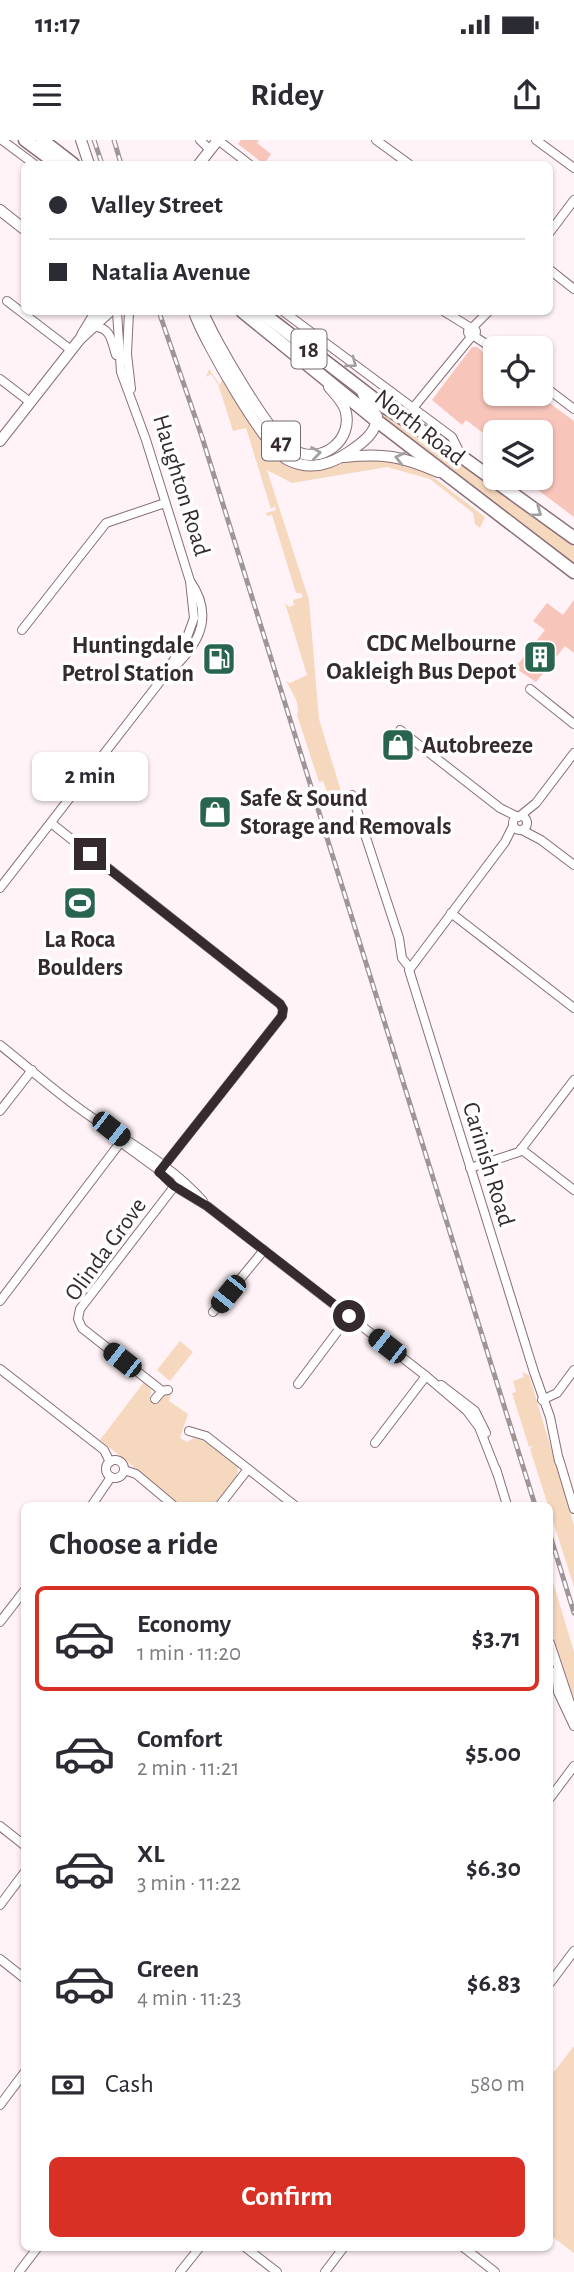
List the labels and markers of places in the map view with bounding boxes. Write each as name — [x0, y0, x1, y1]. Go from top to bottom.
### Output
place label: CDC Melbourne Oakleigh Bus Depot — [326, 632, 516, 684]
place label: Huntingdale Petrol Station — [61, 634, 194, 686]
building icon: CDC Melbourne Oakleigh Bus Depot — [521, 638, 559, 676]
fuel station icon: Huntingdale Petrol Station — [200, 640, 238, 678]
shop icon: Autobreeze — [379, 726, 417, 764]
place label: Autobreeze — [422, 734, 533, 758]
place label: Safe & Sound Storage and Removals — [240, 787, 452, 839]
shop icon: Safe & Sound Storage and Removals — [196, 793, 234, 831]
sports icon: La Roca Boulders — [61, 884, 99, 922]
place label: La Roca Boulders — [37, 928, 123, 980]

